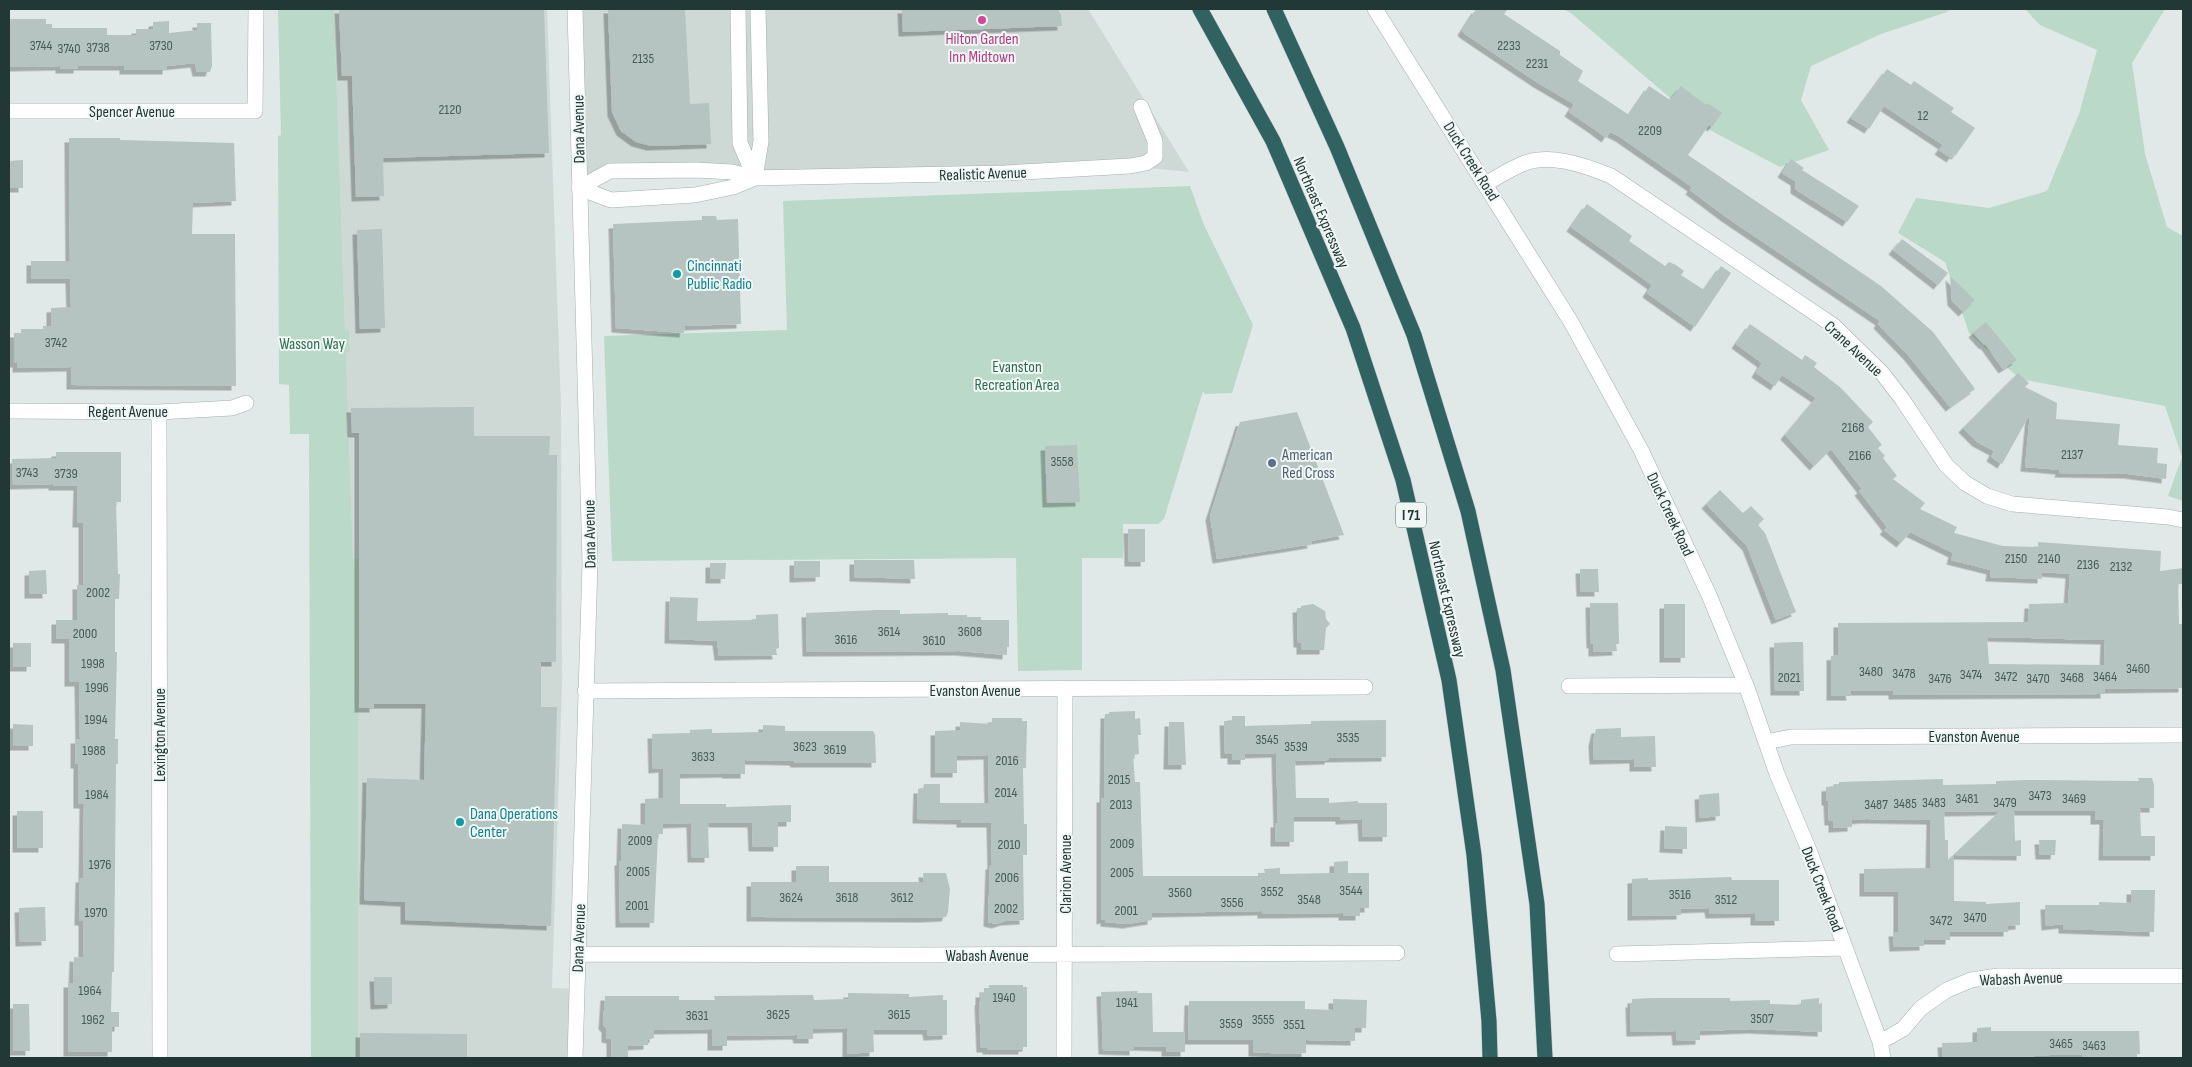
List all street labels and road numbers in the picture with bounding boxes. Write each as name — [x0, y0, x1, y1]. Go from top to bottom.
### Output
street label: Dana Avenue — [569, 95, 590, 163]
street label: Spencer Avenue — [89, 103, 175, 122]
street label: Duck Creek Road — [1439, 119, 1503, 205]
street label: Northeast Expressway — [1289, 154, 1353, 271]
street label: Realistic Avenue — [939, 163, 1027, 186]
street label: Crane Avenue — [1820, 317, 1886, 381]
street label: Regent Avenue — [88, 403, 168, 422]
street label: Duck Creek Road — [1642, 470, 1697, 559]
street label: Dana Avenue — [580, 500, 601, 568]
road number: I 71 — [1396, 502, 1426, 528]
street label: Northeast Expressway — [1424, 539, 1469, 660]
street label: Evanston Avenue — [929, 682, 1021, 701]
street label: Lexington Avenue — [151, 688, 170, 782]
street label: Evanston Avenue — [1928, 728, 2020, 747]
street label: Clarion Avenue — [1057, 834, 1076, 914]
street label: Duck Creek Road — [1797, 844, 1847, 935]
street label: Dana Avenue — [569, 903, 590, 973]
street label: Wabash Avenue — [945, 947, 1029, 966]
street label: Wabash Avenue — [1979, 969, 2063, 990]

